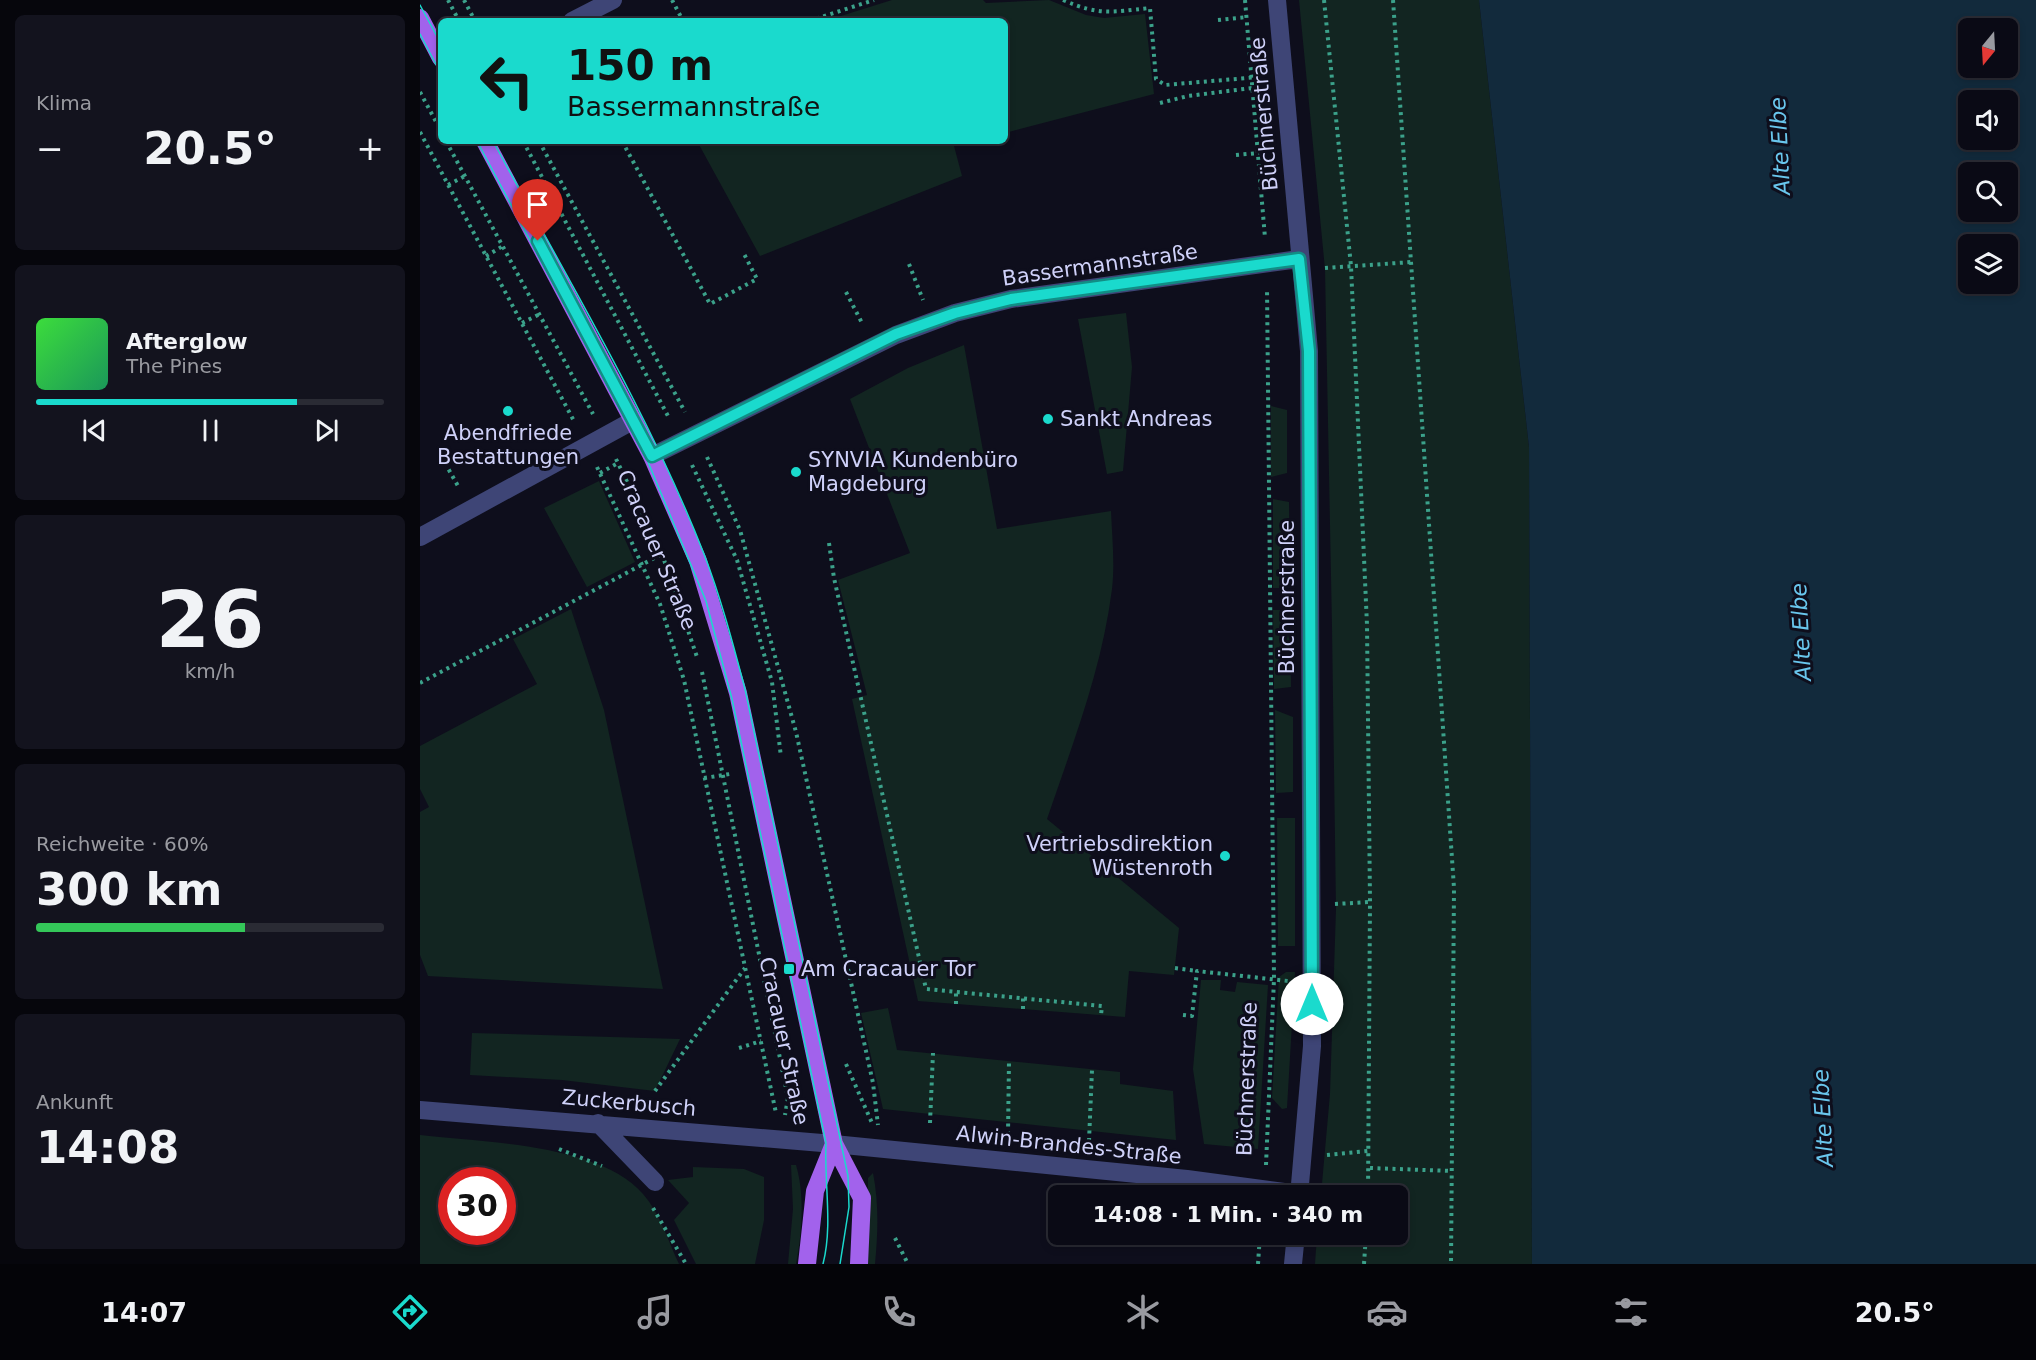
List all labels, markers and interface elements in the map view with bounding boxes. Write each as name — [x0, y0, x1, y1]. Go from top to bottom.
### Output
north arrow — [1958, 18, 2018, 78]
map controls — [1958, 18, 2018, 294]
street label: Büchnerstraße — [1245, 36, 1283, 192]
text: 150 m — [567, 41, 713, 90]
icon: left — [468, 42, 546, 120]
button: sound — [1958, 90, 2018, 150]
text: Klima — [36, 91, 92, 115]
text: Bassermannstraße — [567, 91, 820, 122]
water label: Alte Elbe — [1765, 96, 1795, 198]
text: 20.5° — [143, 122, 277, 175]
text: − — [36, 129, 64, 168]
text: + — [356, 129, 384, 168]
button: search — [1958, 162, 2018, 222]
pin — [512, 179, 563, 241]
icon: arrive — [521, 188, 554, 221]
button: layers — [1958, 234, 2018, 294]
street label: Bassermannstraße — [1001, 239, 1199, 291]
text: Afterglow — [126, 329, 248, 354]
text: The Pines — [126, 354, 222, 378]
marker: Abendfriede Bestattungen — [501, 404, 515, 418]
place label: Sankt Andreas — [1060, 407, 1213, 431]
marker: Sankt Andreas — [1041, 412, 1055, 426]
icon: previous — [78, 414, 111, 447]
icon: pause — [194, 414, 227, 447]
icon: next — [310, 414, 343, 447]
place label: Abendfriede Bestattungen — [437, 421, 579, 469]
place label: SYNVIA Kundenbüro Magdeburg — [808, 448, 1018, 496]
marker: SYNVIA Kundenbüro Magdeburg — [789, 465, 803, 479]
street label: Cracauer Straße — [612, 466, 702, 634]
street label: Büchnerstraße — [1275, 520, 1299, 674]
text: 26 — [156, 575, 264, 665]
water label: Alte Elbe — [1786, 582, 1816, 684]
text: km/h — [185, 659, 235, 683]
text: Reichweite · 60% — [36, 832, 208, 856]
place label: Vertriebsdirektion Wüstenroth — [1026, 832, 1213, 880]
marker: Vertriebsdirektion Wüstenroth — [1218, 849, 1232, 863]
text: 300 km — [36, 863, 222, 916]
street label: Cracauer Straße — [754, 955, 814, 1127]
place label: Am Cracauer Tor — [801, 957, 976, 981]
marker: Am Cracauer Tor — [782, 962, 796, 976]
position arrow — [1280, 972, 1344, 1036]
street label: Büchnerstraße — [1232, 1001, 1262, 1157]
water label: Alte Elbe — [1808, 1068, 1838, 1170]
street label: Zuckerbusch — [561, 1085, 697, 1121]
text: Ankunft — [36, 1090, 113, 1114]
text: 14:08 — [36, 1121, 179, 1174]
street label: Alwin-Brandes-Straße — [955, 1121, 1183, 1169]
speed limit sign: 30 — [438, 1167, 516, 1245]
text: 14:08 · 1 Min. · 340 m — [1093, 1202, 1363, 1227]
icon: directions — [389, 1291, 431, 1333]
icon: music — [634, 1291, 676, 1333]
icon: phone — [878, 1291, 920, 1333]
icon: climate — [1122, 1291, 1164, 1333]
icon: car — [1366, 1291, 1408, 1333]
icon: filters — [1610, 1291, 1652, 1333]
text: 14:07 — [101, 1297, 187, 1328]
text: 20.5° — [1855, 1297, 1935, 1328]

